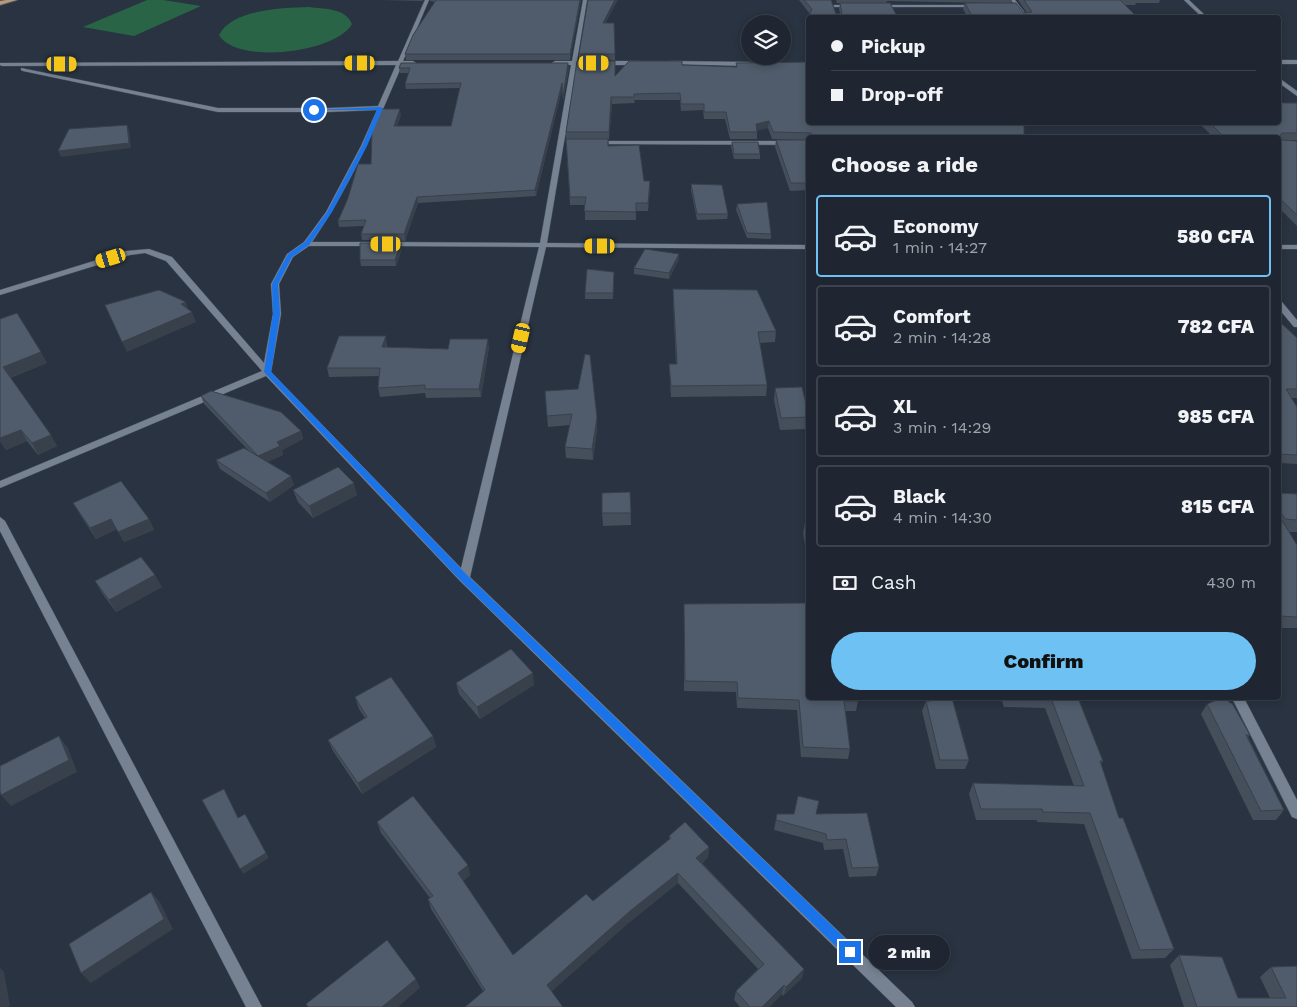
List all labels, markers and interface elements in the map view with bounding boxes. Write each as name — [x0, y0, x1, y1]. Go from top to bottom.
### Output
map controls — [741, 15, 791, 65]
button: layers — [741, 15, 791, 65]
text: Pickup — [861, 35, 925, 58]
car — [345, 56, 375, 71]
car — [579, 56, 609, 71]
car — [47, 57, 77, 72]
text: Drop-off — [861, 83, 943, 106]
route start — [303, 99, 325, 121]
text: Choose a ride — [831, 152, 978, 177]
icon: car — [833, 214, 878, 259]
text: Economy — [893, 215, 978, 238]
text: 580 CFA — [1177, 225, 1254, 248]
car — [371, 237, 401, 252]
text: 1 min · 14:27 — [893, 238, 987, 257]
car — [585, 239, 615, 254]
car — [94, 246, 127, 270]
icon: car — [833, 304, 878, 349]
text: Comfort — [893, 305, 971, 328]
text: 782 CFA — [1178, 315, 1254, 338]
car — [510, 322, 531, 354]
text: 2 min · 14:28 — [893, 328, 991, 347]
icon: car — [833, 394, 878, 439]
text: XL — [893, 395, 917, 418]
text: 985 CFA — [1178, 405, 1254, 428]
text: 3 min · 14:29 — [893, 418, 991, 437]
icon: car — [833, 484, 878, 529]
text: Black — [893, 485, 946, 508]
text: 815 CFA — [1181, 495, 1254, 518]
text: 4 min · 14:30 — [893, 508, 992, 527]
icon: cash — [831, 569, 859, 597]
text: Cash — [871, 571, 917, 594]
text: 430 m — [1206, 573, 1256, 592]
button: Confirm — [831, 632, 1256, 690]
callout: 2 min — [868, 934, 950, 970]
route end — [839, 941, 861, 963]
text: 2 min — [887, 943, 931, 962]

